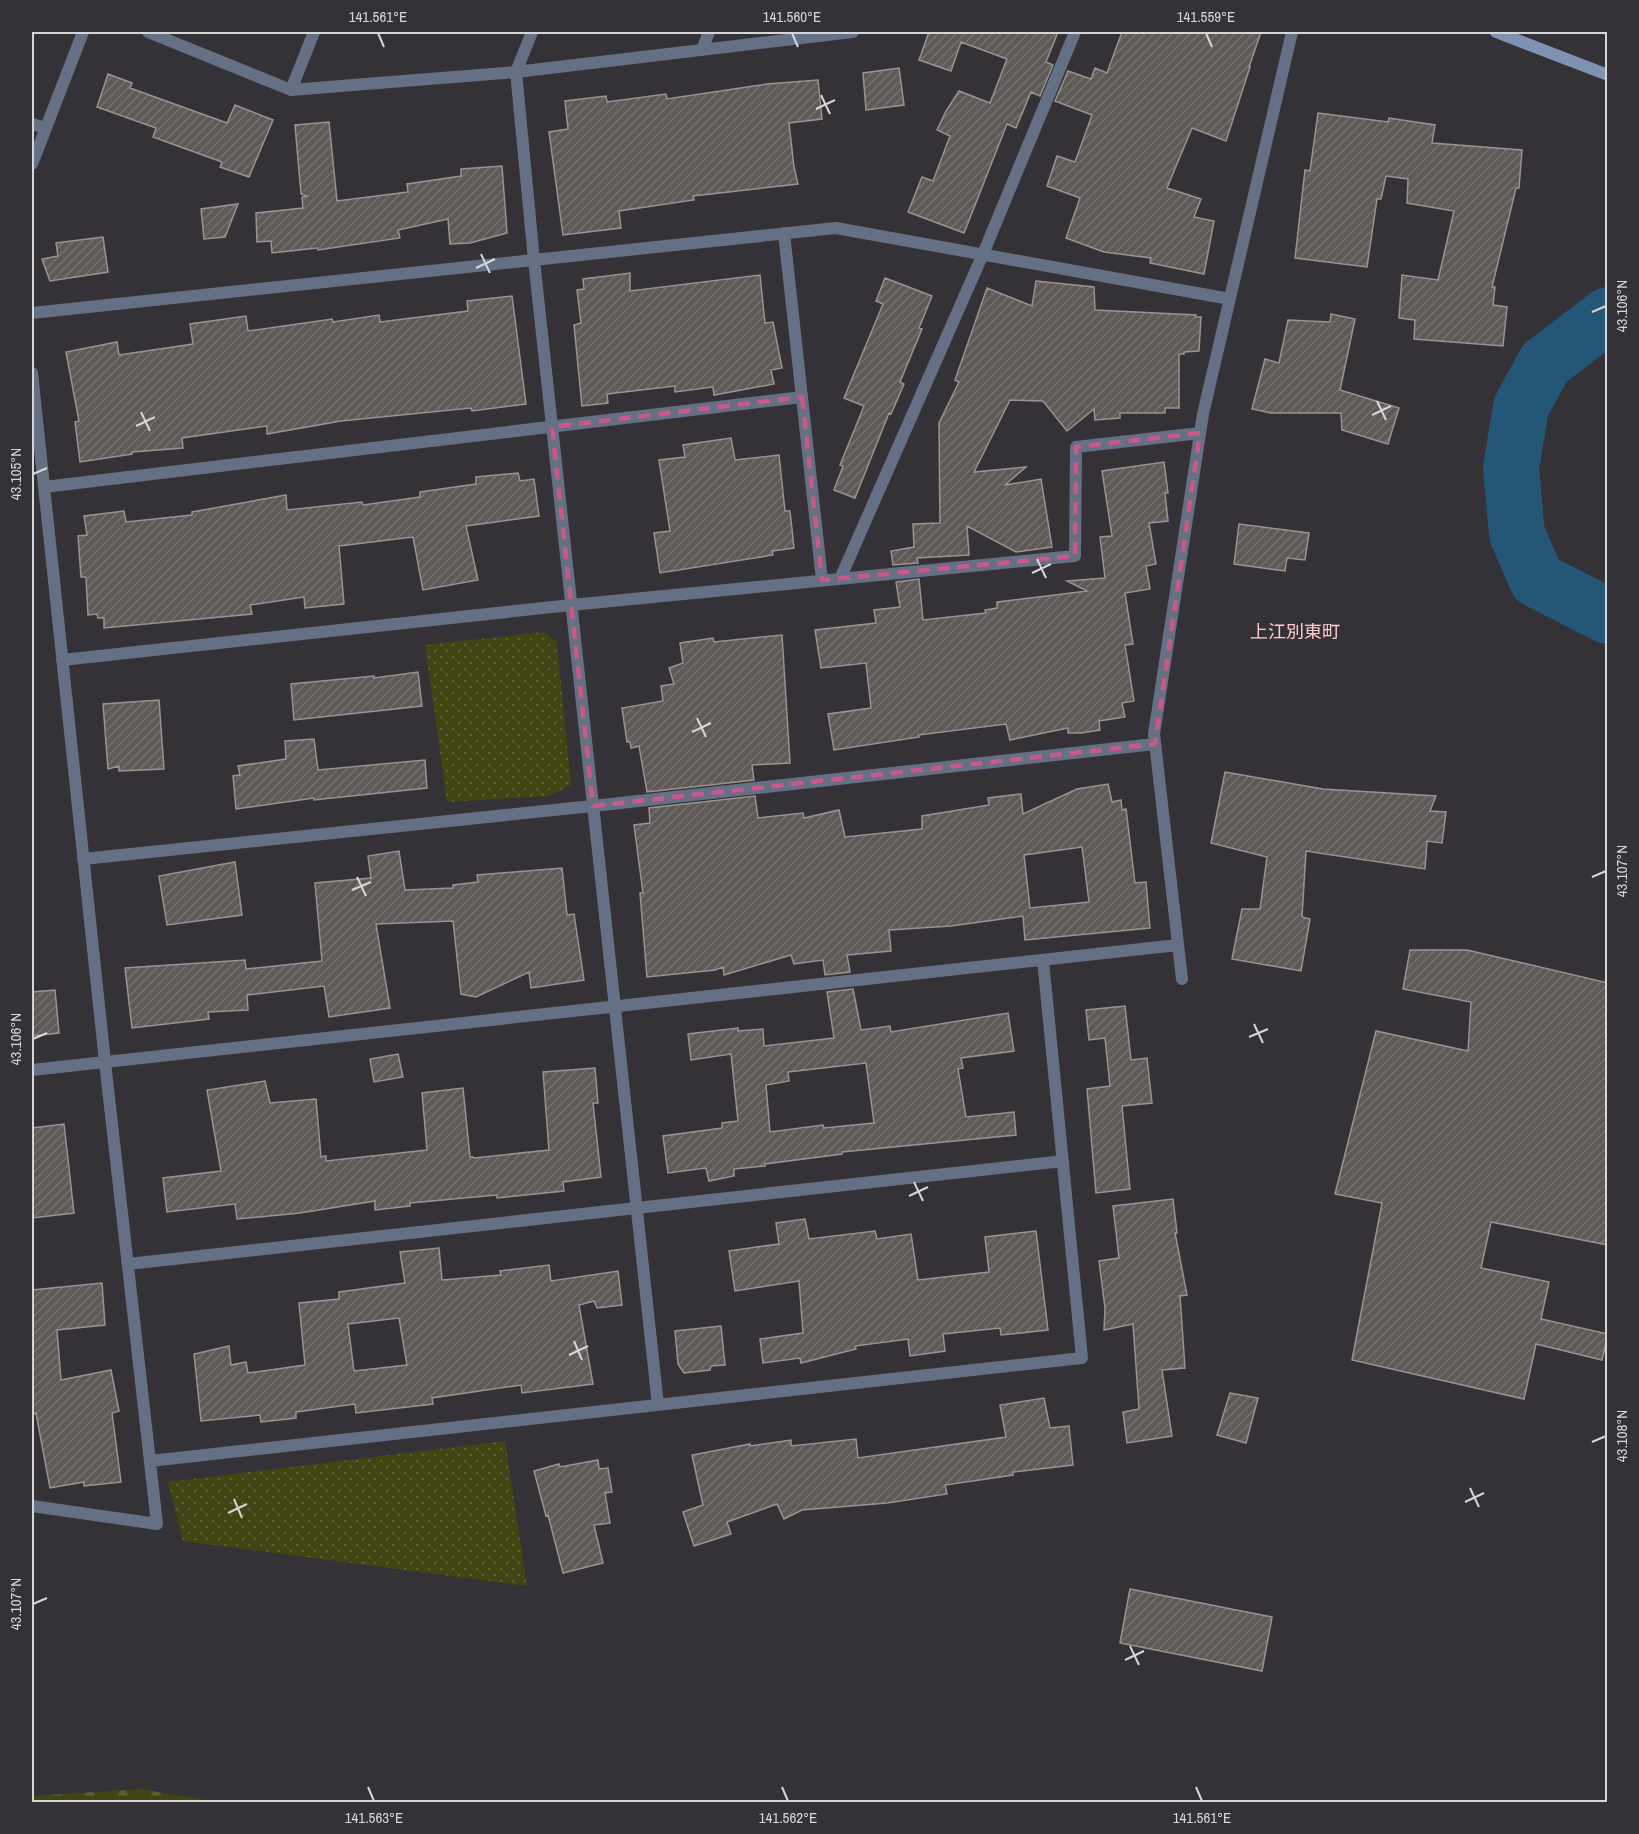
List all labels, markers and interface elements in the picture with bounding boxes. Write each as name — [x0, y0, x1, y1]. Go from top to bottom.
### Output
text: 141.561°E — [349, 6, 407, 27]
text: 141.560°E — [763, 6, 821, 27]
text: 141.559°E — [1177, 6, 1235, 27]
text: 43.106°N — [1611, 280, 1632, 332]
text: 43.105°N — [5, 448, 26, 500]
district label: 上江別東町 — [1250, 619, 1340, 644]
text: 43.107°N — [1611, 845, 1632, 897]
text: 43.106°N — [5, 1013, 26, 1065]
text: 43.108°N — [1611, 1410, 1632, 1462]
text: 43.107°N — [5, 1578, 26, 1630]
text: 141.563°E — [345, 1807, 403, 1828]
text: 141.562°E — [759, 1807, 817, 1828]
text: 141.561°E — [1173, 1807, 1231, 1828]

